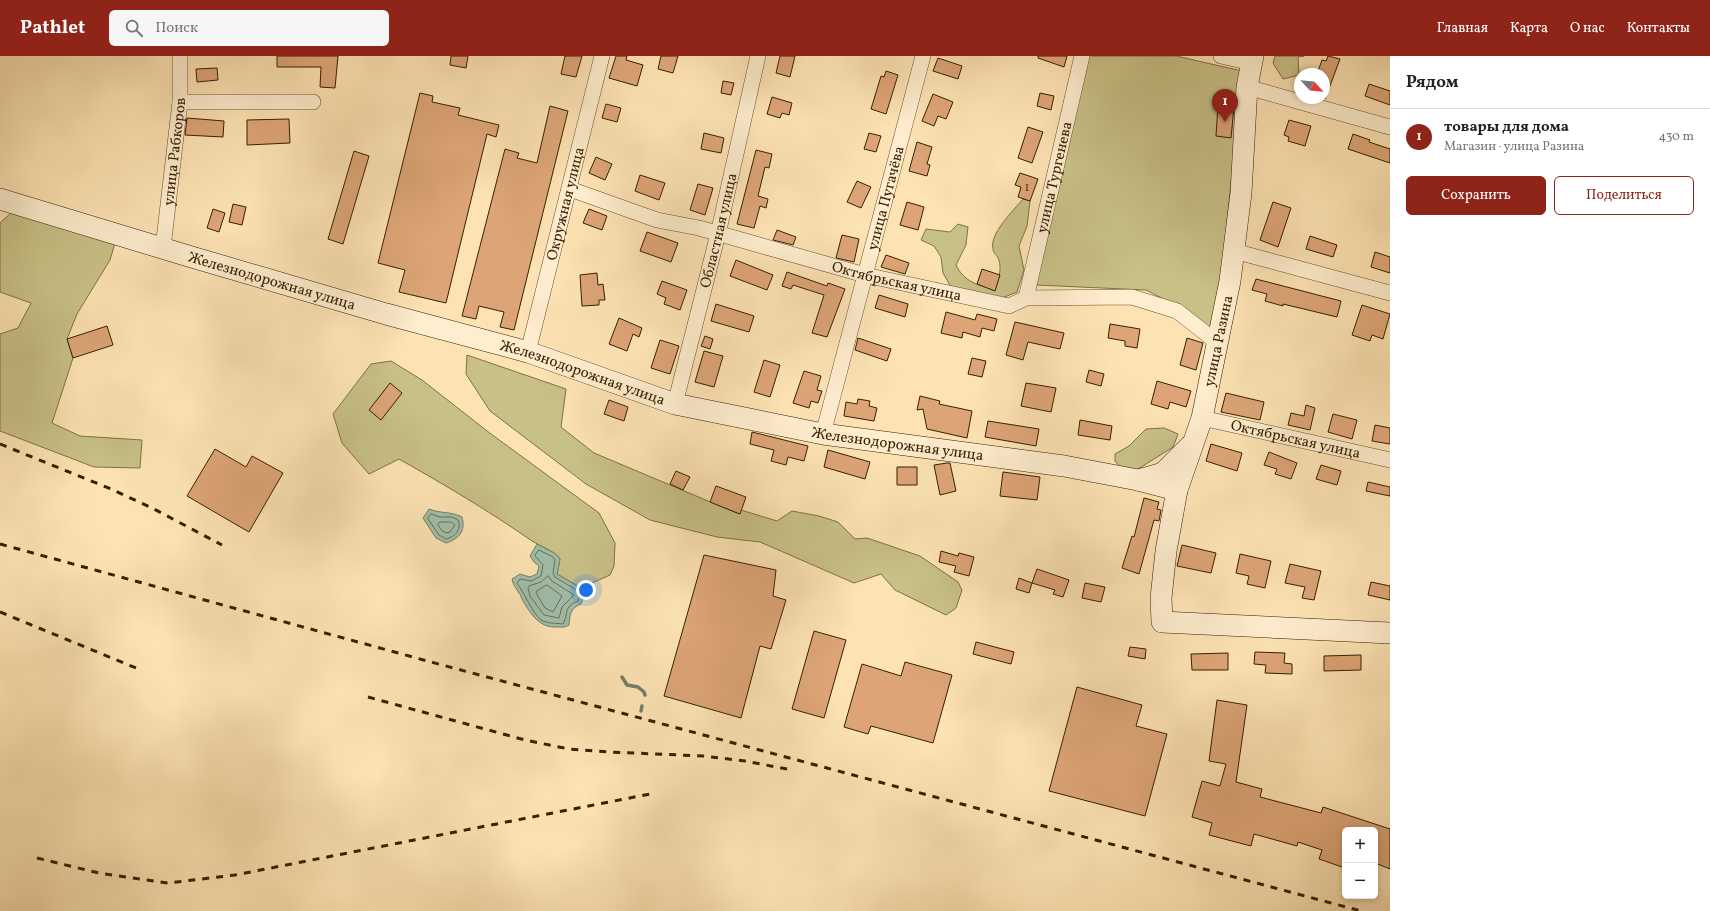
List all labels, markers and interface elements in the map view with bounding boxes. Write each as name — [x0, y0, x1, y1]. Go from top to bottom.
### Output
search box — [109, 10, 389, 46]
text: Pathlet — [20, 15, 85, 41]
icon: search — [123, 17, 145, 39]
text: Поиск — [155, 18, 198, 39]
text: Главная — [1437, 19, 1488, 38]
text: Карта — [1510, 19, 1548, 38]
text: О нас — [1570, 19, 1605, 38]
text: Контакты — [1627, 19, 1690, 38]
north arrow — [1294, 68, 1330, 104]
text: Рядом — [1406, 71, 1459, 94]
pin: 1 — [1212, 89, 1238, 122]
street label: улица Рабкоров — [159, 98, 192, 207]
text: товары для дома — [1444, 117, 1569, 138]
street label: улица Тургенева — [1032, 120, 1079, 235]
text: 1 — [1416, 128, 1422, 146]
text: 430 m — [1658, 128, 1694, 146]
text: Магазин · улица Разина — [1444, 138, 1584, 156]
street label: улица Пугачёва — [863, 144, 911, 253]
street label: Окружная улица — [542, 145, 591, 263]
street label: Областная улица — [696, 171, 743, 290]
button: Сохранить — [1406, 176, 1546, 215]
button: Поделиться — [1554, 176, 1694, 215]
house number: 1 — [1024, 179, 1030, 197]
street label: Железнодорожная улица — [185, 248, 358, 317]
street label: Октябрьская улица — [829, 257, 963, 307]
street label: улица Разина — [1200, 294, 1239, 389]
street label: Железнодорожная улица — [497, 336, 668, 412]
street label: Октябрьская улица — [1228, 416, 1362, 465]
street label: Железнодорожная улица — [809, 423, 985, 467]
your location — [576, 580, 596, 600]
map controls — [1342, 827, 1378, 899]
button: + — [1342, 827, 1378, 863]
button: − — [1342, 863, 1378, 899]

